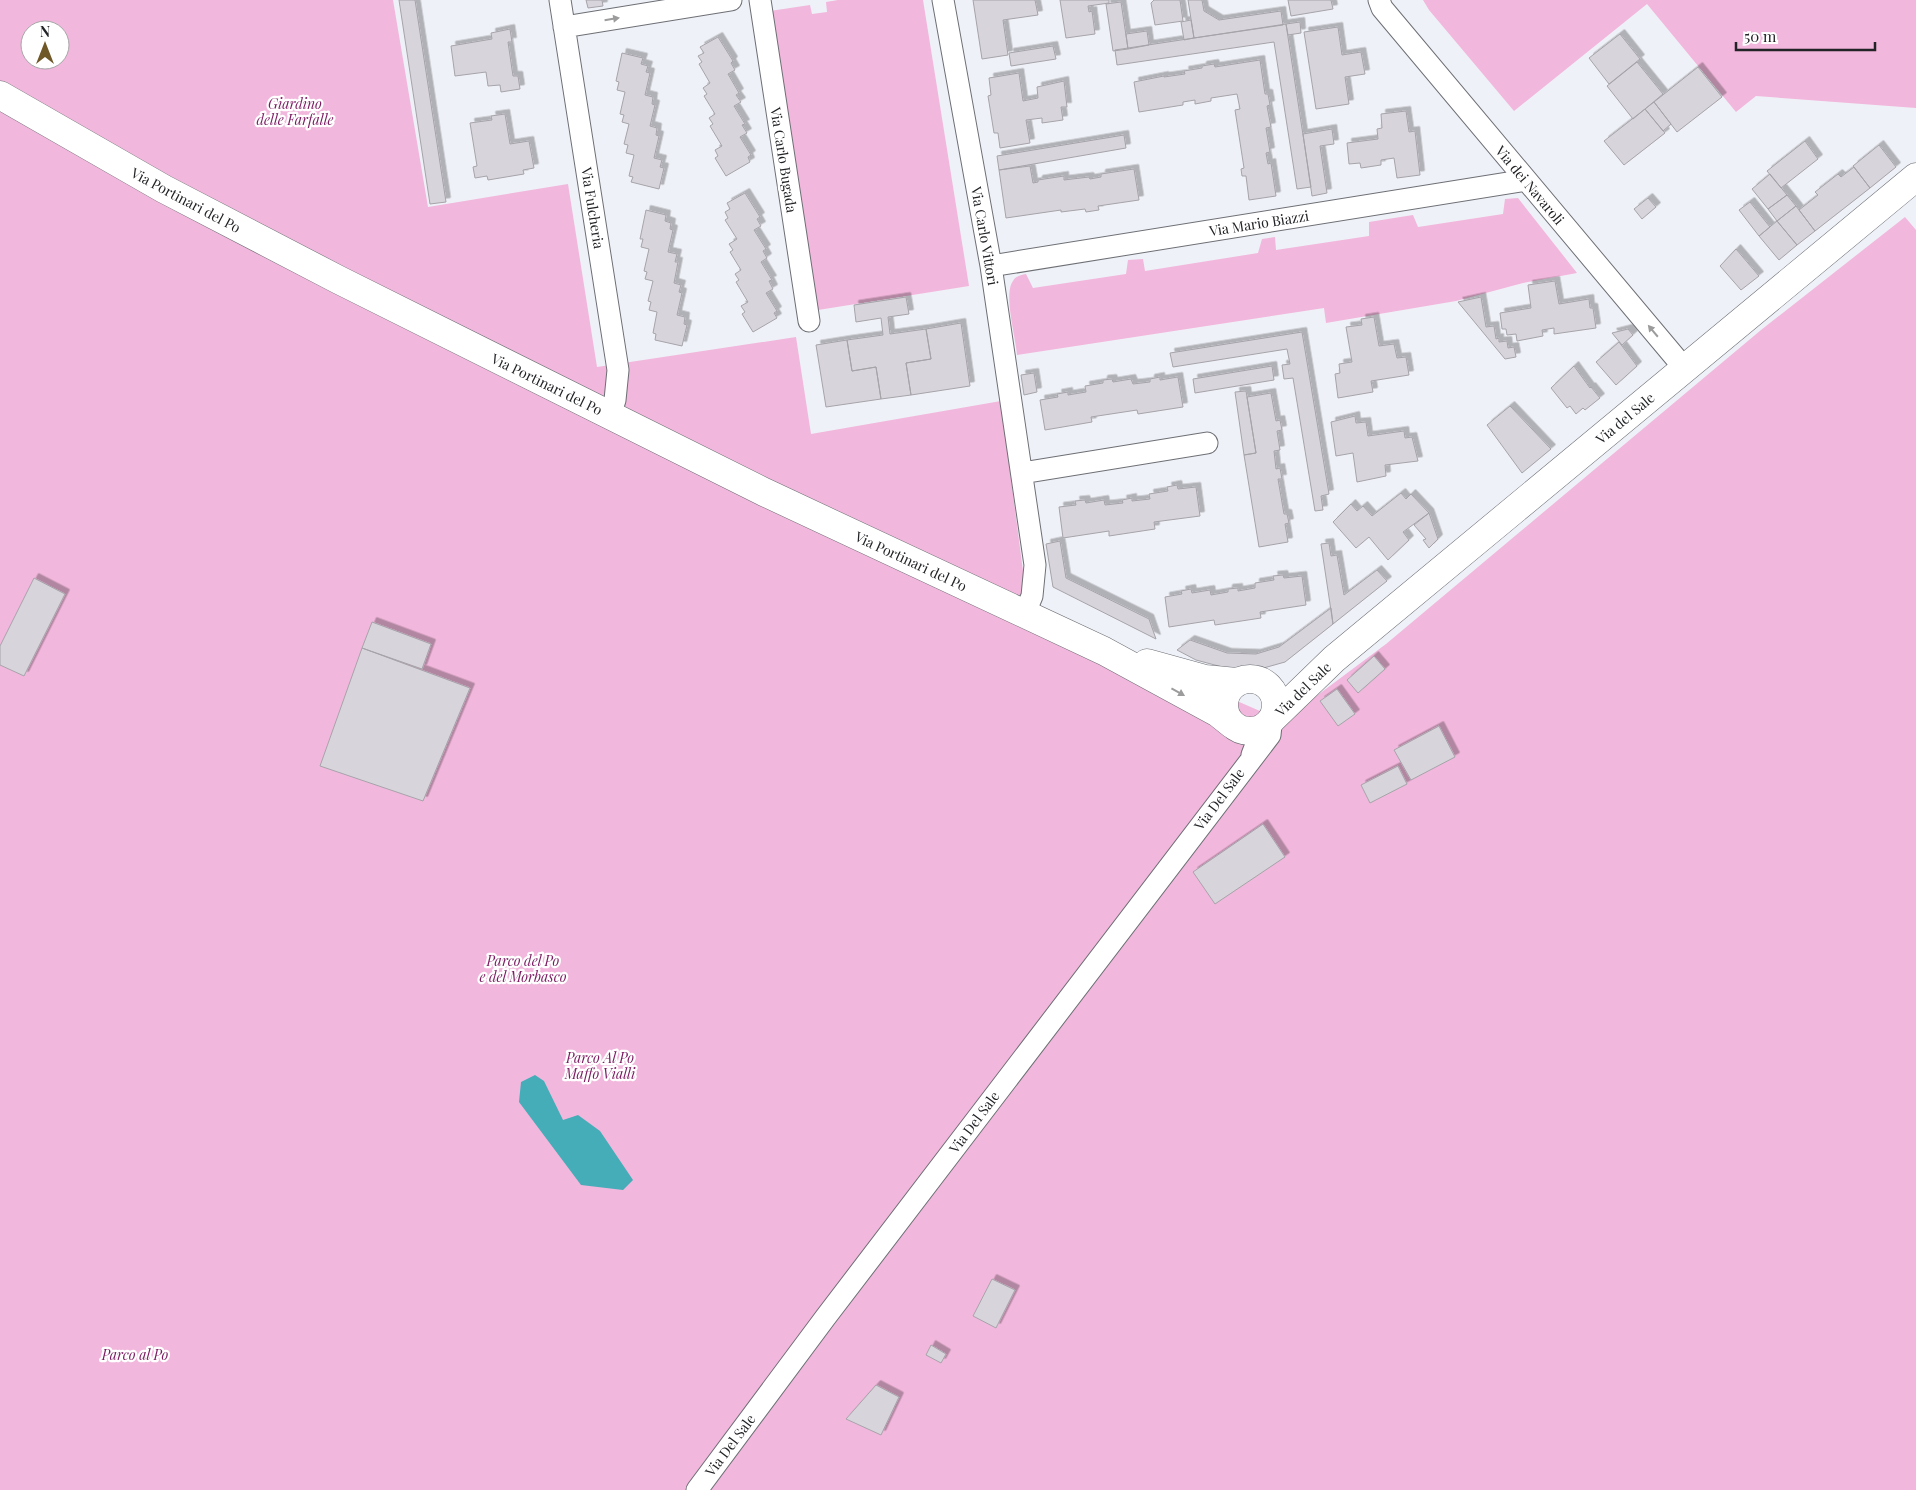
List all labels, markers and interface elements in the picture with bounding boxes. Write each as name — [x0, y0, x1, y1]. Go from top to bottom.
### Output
one-way arrow — [604, 15, 620, 23]
north arrow — [20, 20, 70, 70]
scale bar — [1736, 20, 1875, 52]
text: N — [40, 22, 50, 41]
text: 50 m — [1744, 26, 1777, 46]
park label: Giardino delle Farfalle — [256, 94, 334, 129]
street label: Via Carlo Bugada — [766, 105, 802, 214]
street label: Via dei Navaroli — [1491, 141, 1569, 228]
street label: Via Portinari del Po — [127, 163, 244, 237]
street label: Via Fulcheria — [577, 165, 609, 250]
street label: Via Carlo Vittori — [967, 184, 1003, 287]
street label: Via Mario Biazzi — [1207, 206, 1310, 240]
one-way arrow — [1648, 325, 1659, 338]
street label: Via Portinari del Po — [487, 348, 606, 419]
street label: Via del Sale — [1591, 388, 1658, 449]
street label: Via Portinari del Po — [851, 526, 970, 595]
street label: Via del Sale — [1270, 658, 1335, 721]
one-way arrow — [1171, 687, 1184, 696]
street label: Via Del Sale — [1189, 764, 1249, 835]
park label: Parco del Po e del Morbasco — [479, 951, 567, 986]
park label: Parco Al Po Maffo Vialli — [564, 1048, 636, 1083]
street label: Via Del Sale — [944, 1087, 1004, 1158]
park label: Parco al Po — [101, 1345, 168, 1364]
street label: Via Del Sale — [700, 1410, 760, 1481]

